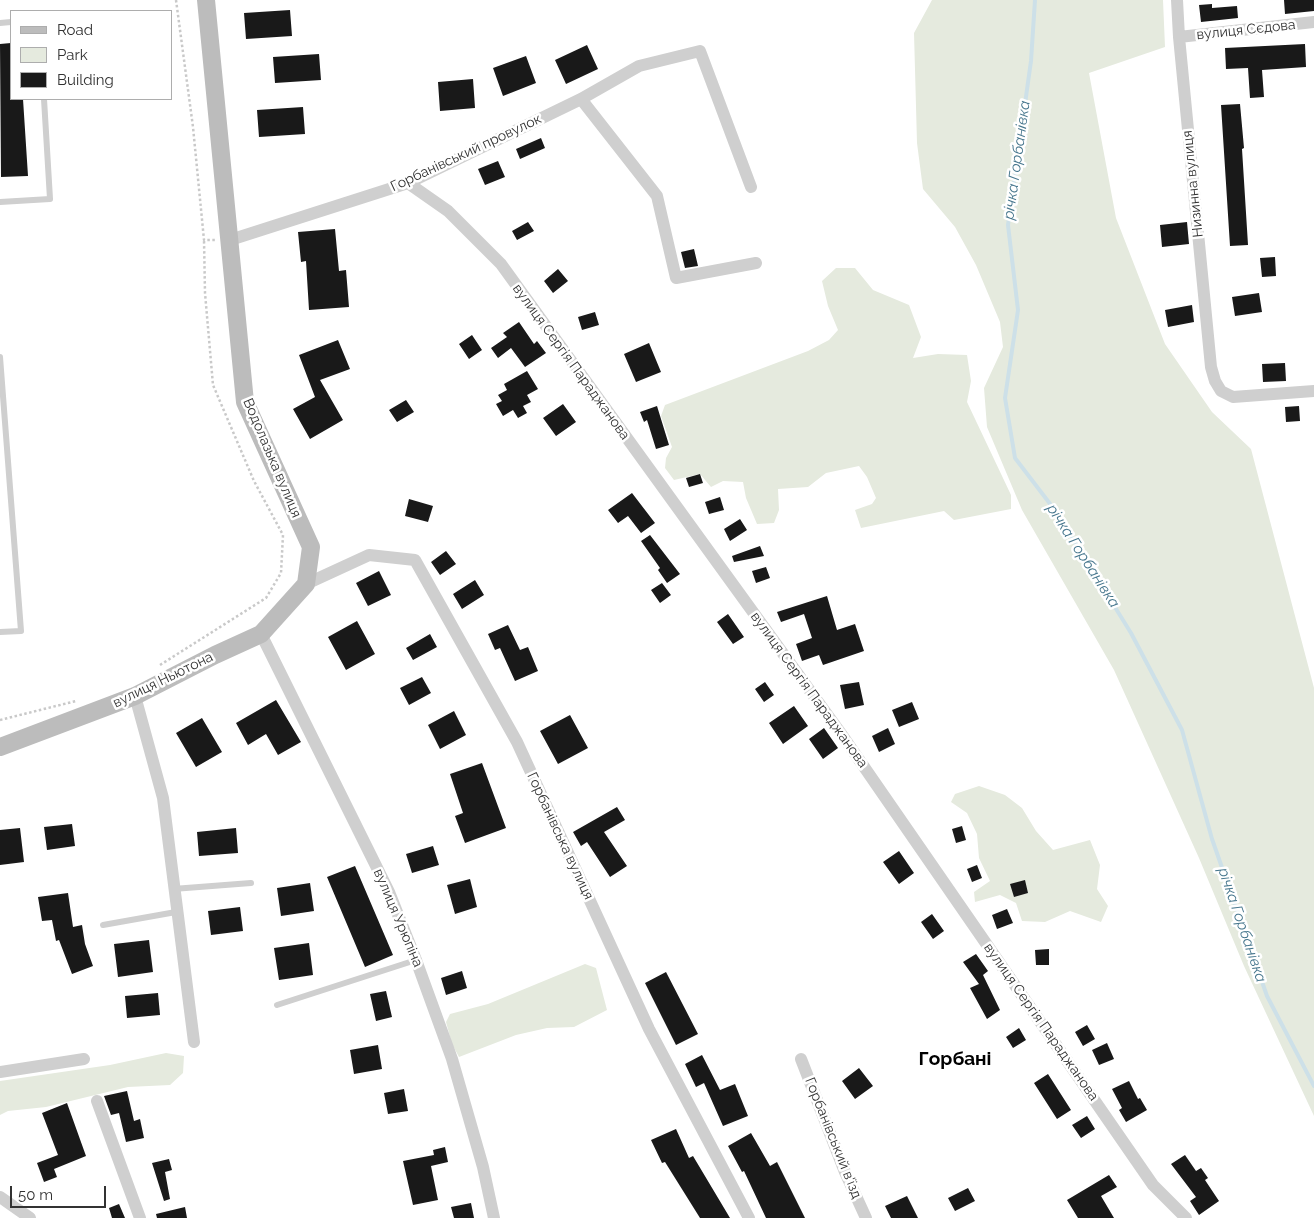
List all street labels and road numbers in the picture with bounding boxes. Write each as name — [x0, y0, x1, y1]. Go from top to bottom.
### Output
street label: вулиця Сєдова — [1196, 16, 1296, 44]
street label: Горбанівський провулок — [388, 111, 544, 195]
street label: Низинна вулиця — [1179, 130, 1207, 238]
street label: вулиця Сергія Параджанова — [509, 281, 633, 443]
street label: Водолазька вулиця — [239, 396, 305, 520]
street label: вулиця Сергія Параджанова — [747, 609, 871, 771]
street label: вулиця Ньютона — [110, 649, 216, 711]
street label: Горбанівська вулиця — [523, 770, 597, 902]
street label: вулиця Урюпіна — [370, 866, 426, 970]
street label: вулиця Сергія Параджанова — [980, 940, 1102, 1104]
street label: Горбанівський в'їзд — [801, 1075, 865, 1201]

